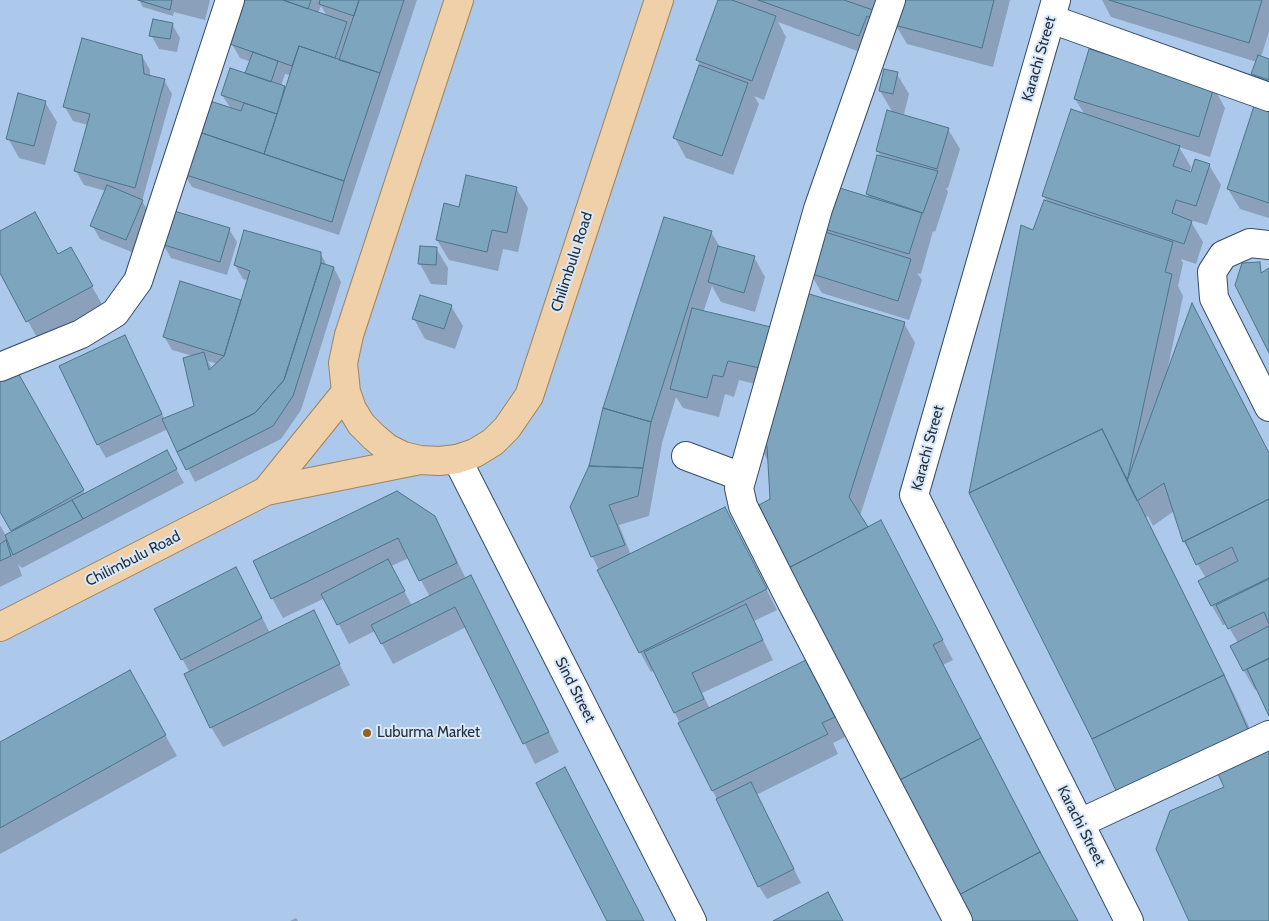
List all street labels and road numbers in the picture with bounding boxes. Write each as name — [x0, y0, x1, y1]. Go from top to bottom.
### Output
street label: Karachi Street — [1018, 14, 1060, 104]
street label: Chilimbulu Road — [547, 210, 597, 314]
street label: Karachi Street — [908, 403, 948, 493]
street label: Chilimbulu Road — [83, 527, 183, 591]
street label: Sind Street — [551, 655, 599, 725]
street label: Karachi Street — [1053, 783, 1109, 869]

